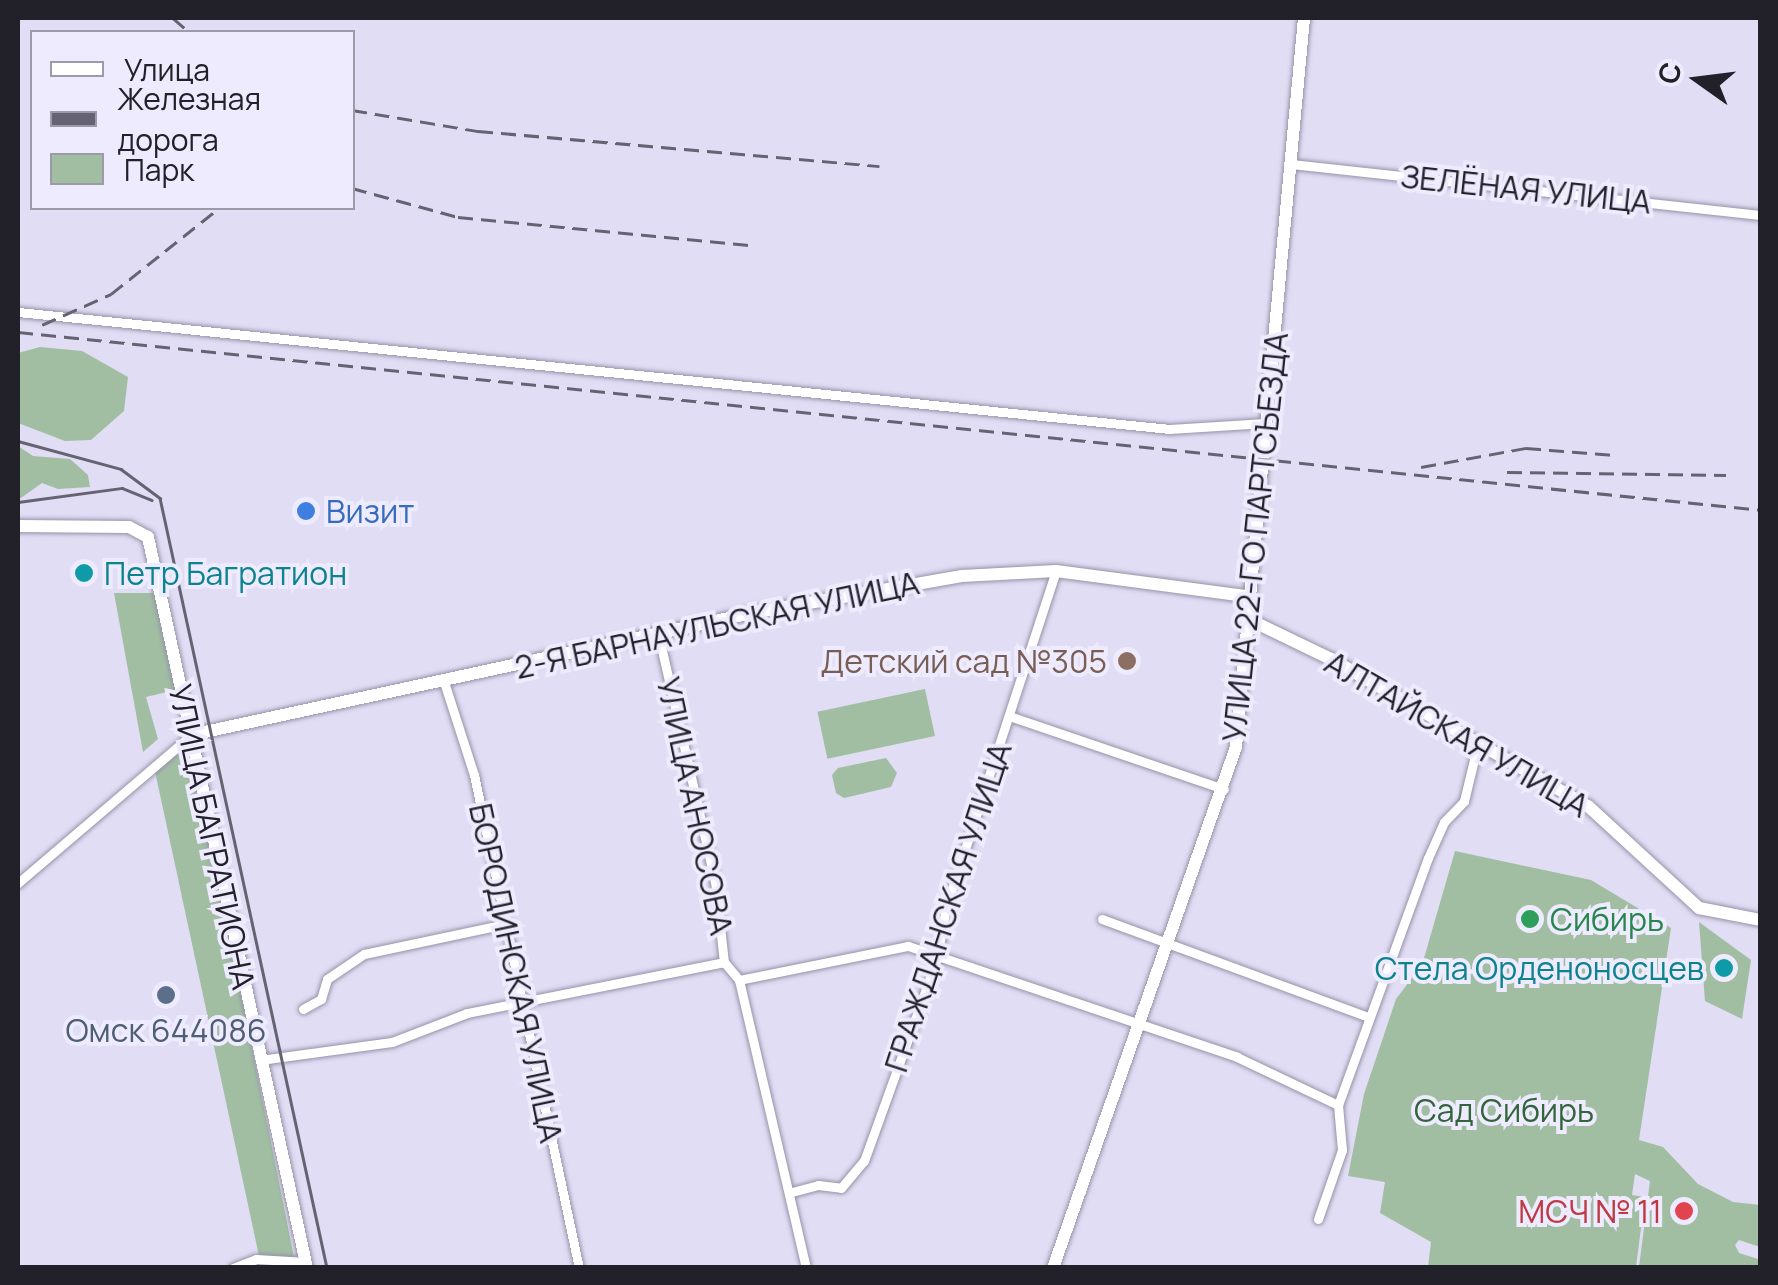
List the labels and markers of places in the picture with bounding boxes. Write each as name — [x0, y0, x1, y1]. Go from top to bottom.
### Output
place label: Визит — [326, 492, 414, 530]
marker: Визит — [295, 500, 317, 522]
place label: Петр Багратион — [104, 554, 347, 592]
marker: Петр Багратион — [73, 562, 95, 584]
place label: Детский сад №305 — [821, 642, 1107, 680]
marker: Детский сад №305 — [1116, 650, 1138, 672]
place label: Сибирь — [1550, 900, 1664, 938]
marker: Сибирь — [1519, 908, 1541, 930]
place label: Стела Орденоносцев — [1375, 949, 1704, 987]
marker: Стела Орденоносцев — [1713, 957, 1735, 979]
marker: Омск 644086 — [155, 984, 177, 1006]
place label: Омск 644086 — [65, 1011, 267, 1049]
place label: МСЧ № 11 — [1518, 1192, 1662, 1230]
marker: МСЧ № 11 — [1671, 1198, 1697, 1224]

